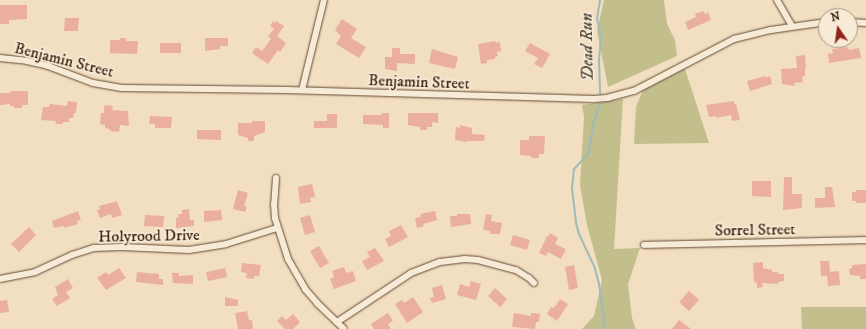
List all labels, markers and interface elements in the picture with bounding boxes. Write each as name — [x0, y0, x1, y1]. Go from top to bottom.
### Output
north arrow — [818, 8, 858, 48]
text: N — [830, 9, 842, 25]
water label: Dead Run — [577, 13, 599, 81]
street label: Benjamin Street — [12, 38, 116, 82]
street label: Benjamin Street — [368, 71, 470, 93]
street label: Sorrel Street — [714, 220, 796, 240]
street label: Holyrood Drive — [98, 226, 200, 246]

